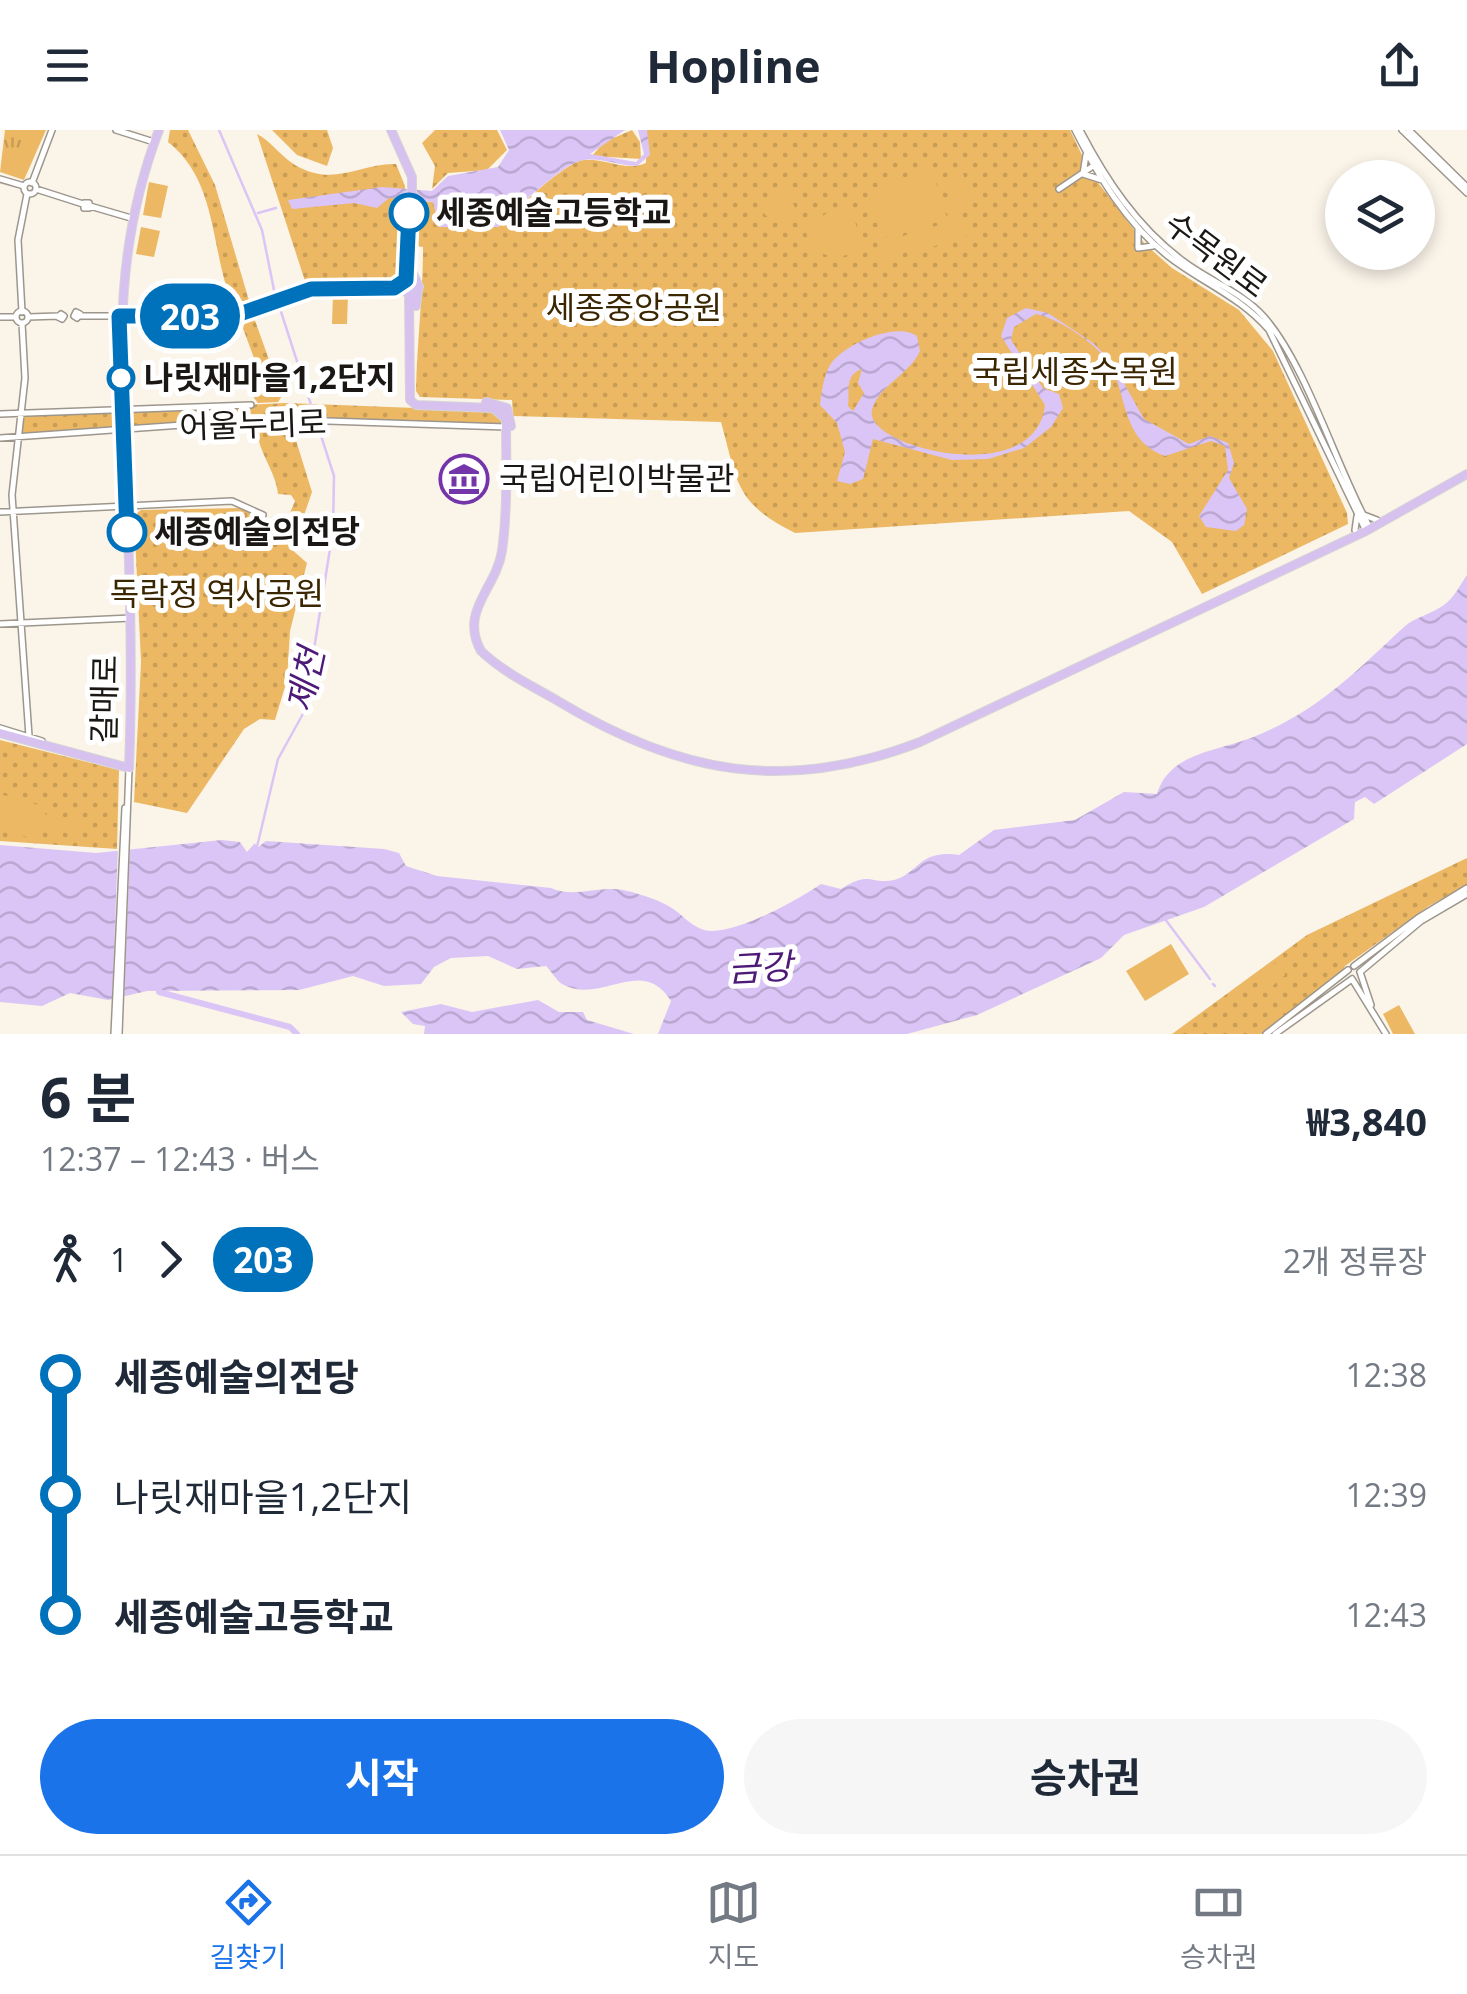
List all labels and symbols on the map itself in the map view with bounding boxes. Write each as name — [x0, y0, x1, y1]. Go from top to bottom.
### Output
place label: 세종예술고등학교 — [436, 190, 672, 233]
marker: 세종예술고등학교 — [390, 194, 428, 232]
street label: 수목원로 — [1157, 201, 1277, 306]
line badge: 203 — [132, 284, 248, 348]
park label: 세종중앙공원 — [546, 285, 722, 328]
park label: 국립세종수목원 — [972, 349, 1178, 392]
place label: 나릿재마을1,2단지 — [144, 355, 396, 398]
marker: 나릿재마을1,2단지 — [108, 365, 134, 391]
street label: 어울누리로 — [179, 399, 327, 448]
museum icon: 국립어린이박물관 — [438, 453, 490, 505]
place label: 국립어린이박물관 — [499, 456, 735, 499]
place label: 세종예술의전당 — [154, 509, 360, 552]
marker: 세종예술의전당 — [108, 513, 146, 551]
park label: 독락정 역사공원 — [110, 571, 324, 614]
water label: 제천 — [275, 640, 335, 716]
street label: 갈매로 — [81, 654, 126, 744]
water label: 금강 — [727, 941, 798, 992]

